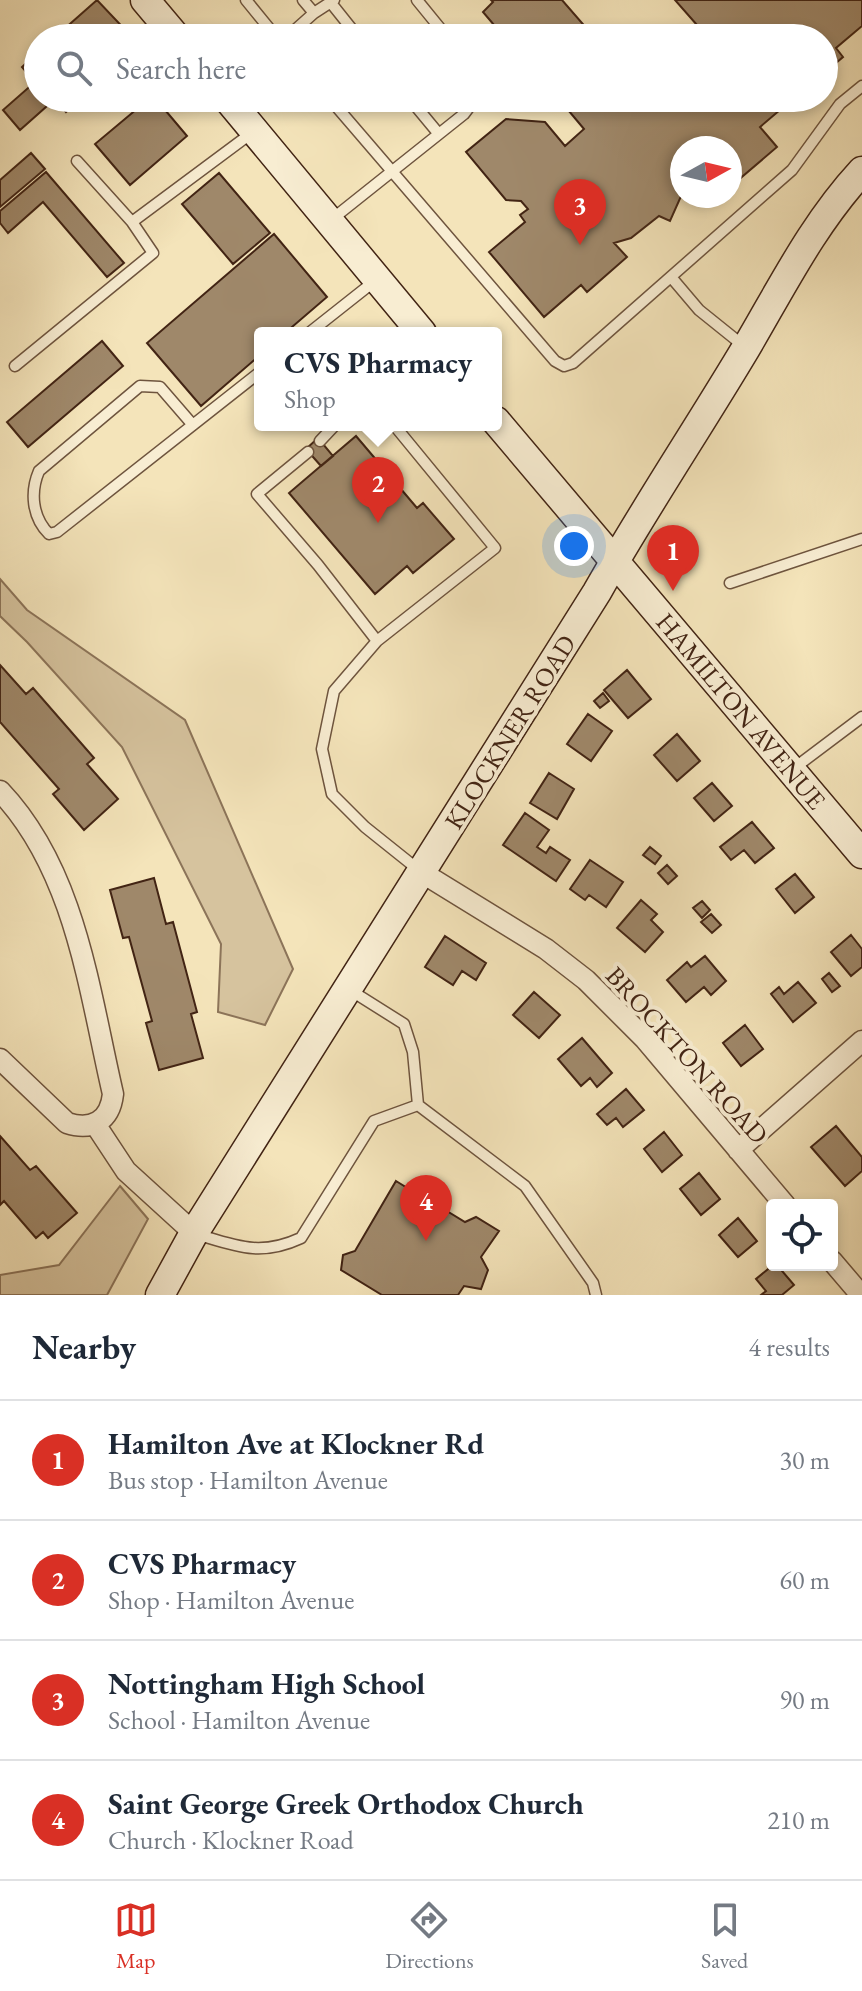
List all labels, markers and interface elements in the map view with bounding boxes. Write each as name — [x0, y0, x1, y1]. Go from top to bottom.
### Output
search box — [24, 24, 838, 112]
icon: search — [52, 46, 96, 90]
text: Search here — [116, 49, 246, 88]
north arrow — [670, 136, 742, 208]
pin: 3 — [554, 179, 606, 245]
popup — [254, 327, 502, 431]
text: CVS Pharmacy — [284, 343, 472, 382]
text: Shop — [284, 382, 336, 416]
pin: 2 — [352, 457, 404, 523]
pin: 1 — [647, 525, 699, 591]
your location — [554, 526, 594, 566]
street label: HAMILTON AVENUE — [649, 606, 834, 817]
street label: KLOCKNER ROAD — [436, 628, 584, 836]
street label: BROCKTON ROAD — [598, 959, 776, 1151]
pin: 4 — [400, 1175, 452, 1241]
map controls — [766, 1199, 838, 1271]
button: locate — [766, 1199, 838, 1271]
text: Nearby — [32, 1325, 136, 1369]
text: 4 results — [749, 1330, 830, 1364]
text: Hamilton Ave at Klockner Rd — [108, 1424, 484, 1463]
text: 1 — [51, 1443, 65, 1477]
text: 30 m — [780, 1443, 830, 1477]
text: Bus stop · Hamilton Avenue — [108, 1463, 388, 1497]
text: CVS Pharmacy — [108, 1544, 296, 1583]
text: 2 — [51, 1563, 65, 1597]
text: 60 m — [780, 1563, 830, 1597]
text: Shop · Hamilton Avenue — [108, 1583, 354, 1617]
text: Nottingham High School — [108, 1664, 425, 1703]
text: 3 — [51, 1683, 65, 1717]
text: 90 m — [780, 1683, 830, 1717]
text: School · Hamilton Avenue — [108, 1703, 370, 1737]
text: Saint George Greek Orthodox Church — [108, 1784, 584, 1823]
text: 4 — [51, 1803, 65, 1837]
text: 210 m — [767, 1803, 830, 1837]
text: Church · Klockner Road — [108, 1823, 354, 1857]
tab: Map — [114, 1898, 158, 1975]
tab: Directions — [385, 1898, 474, 1975]
tab: Saved — [701, 1898, 748, 1975]

